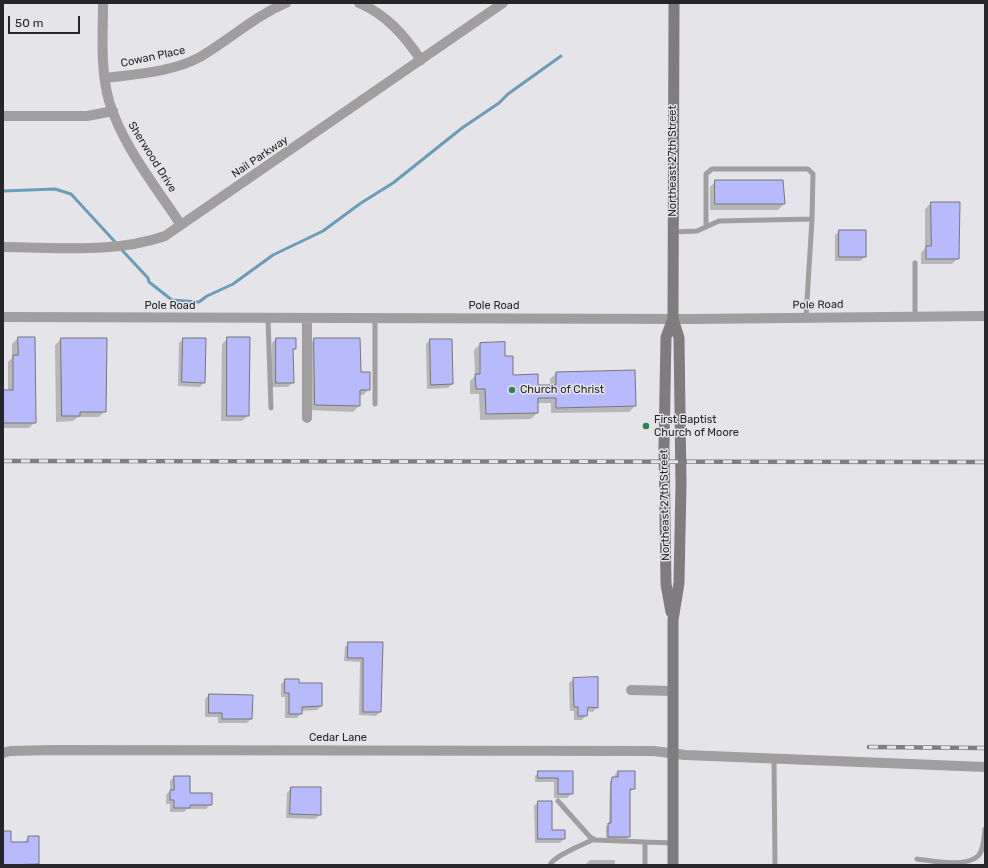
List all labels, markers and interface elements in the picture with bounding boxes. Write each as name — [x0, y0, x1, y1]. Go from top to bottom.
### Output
scale bar — [10, 8, 82, 34]
text: 50 m — [15, 16, 43, 30]
street label: Cowan Place — [120, 44, 186, 70]
street label: Northeast 27th Street — [666, 105, 680, 217]
street label: Sherwood Drive — [125, 119, 179, 195]
street label: Nail Parkway — [229, 133, 291, 181]
street label: Pole Road — [792, 298, 844, 312]
street label: Pole Road — [145, 299, 195, 313]
street label: Pole Road — [469, 299, 519, 313]
place label: Church of Christ — [520, 383, 604, 397]
marker: Church of Christ — [507, 385, 517, 395]
place label: First Baptist Church of Moore — [654, 413, 739, 439]
marker: First Baptist Church of Moore — [641, 421, 651, 431]
street label: Northeast 27th Street — [657, 449, 673, 561]
street label: Cedar Lane — [309, 731, 367, 745]

